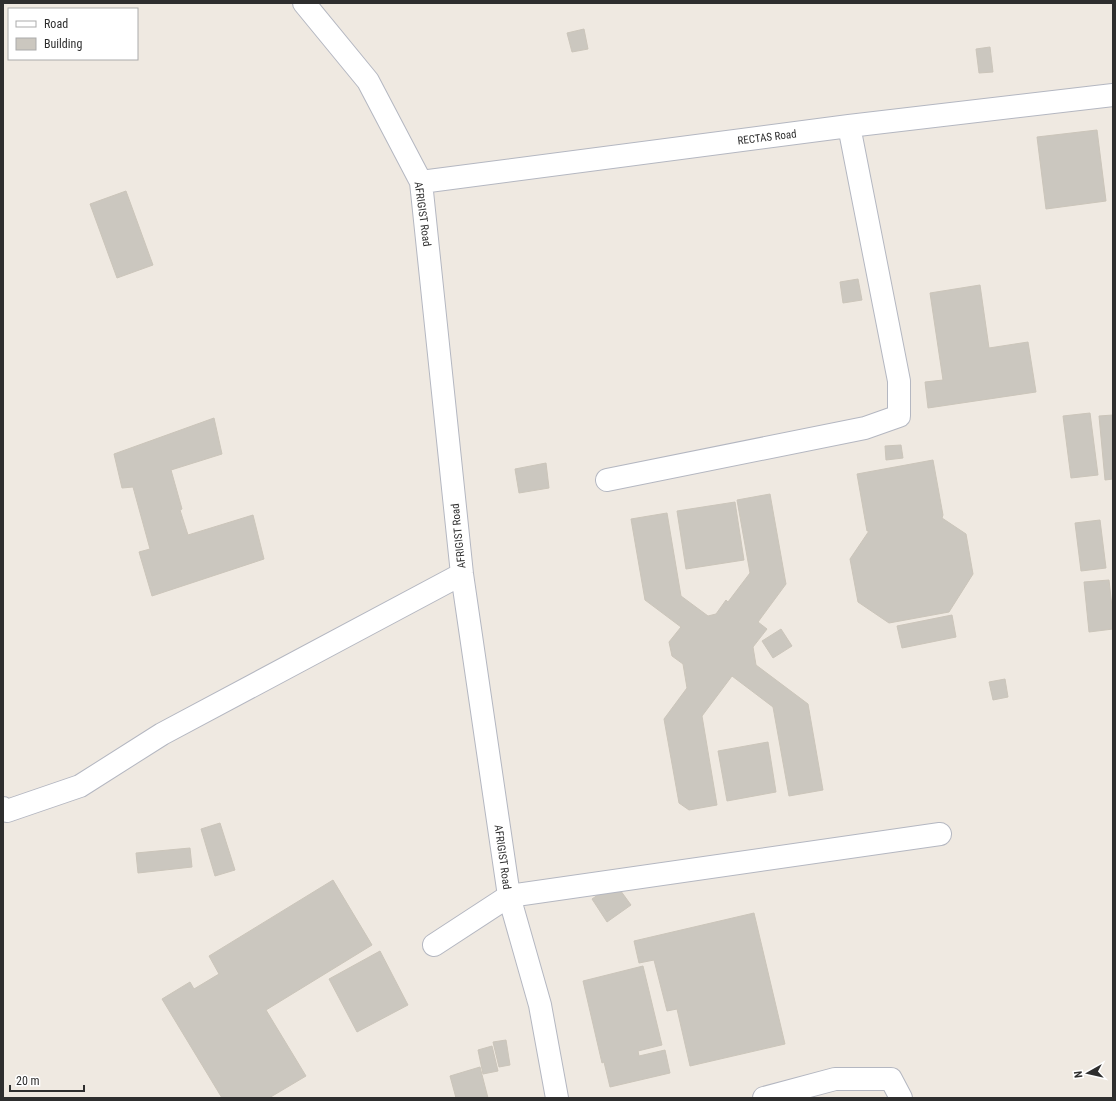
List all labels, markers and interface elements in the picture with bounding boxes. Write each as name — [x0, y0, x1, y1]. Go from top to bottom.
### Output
legend — [8, 8, 138, 60]
text: Road — [44, 17, 68, 31]
text: Building — [44, 37, 82, 51]
street label: RECTAS Road — [737, 127, 797, 148]
street label: AFRIGIST Road — [412, 181, 433, 247]
street label: AFRIGIST Road — [449, 503, 468, 569]
street label: AFRIGIST Road — [492, 824, 513, 890]
north arrow — [1068, 1053, 1108, 1093]
scale bar — [10, 1067, 84, 1093]
text: N — [1072, 1070, 1085, 1079]
text: 20 m — [16, 1074, 40, 1088]

